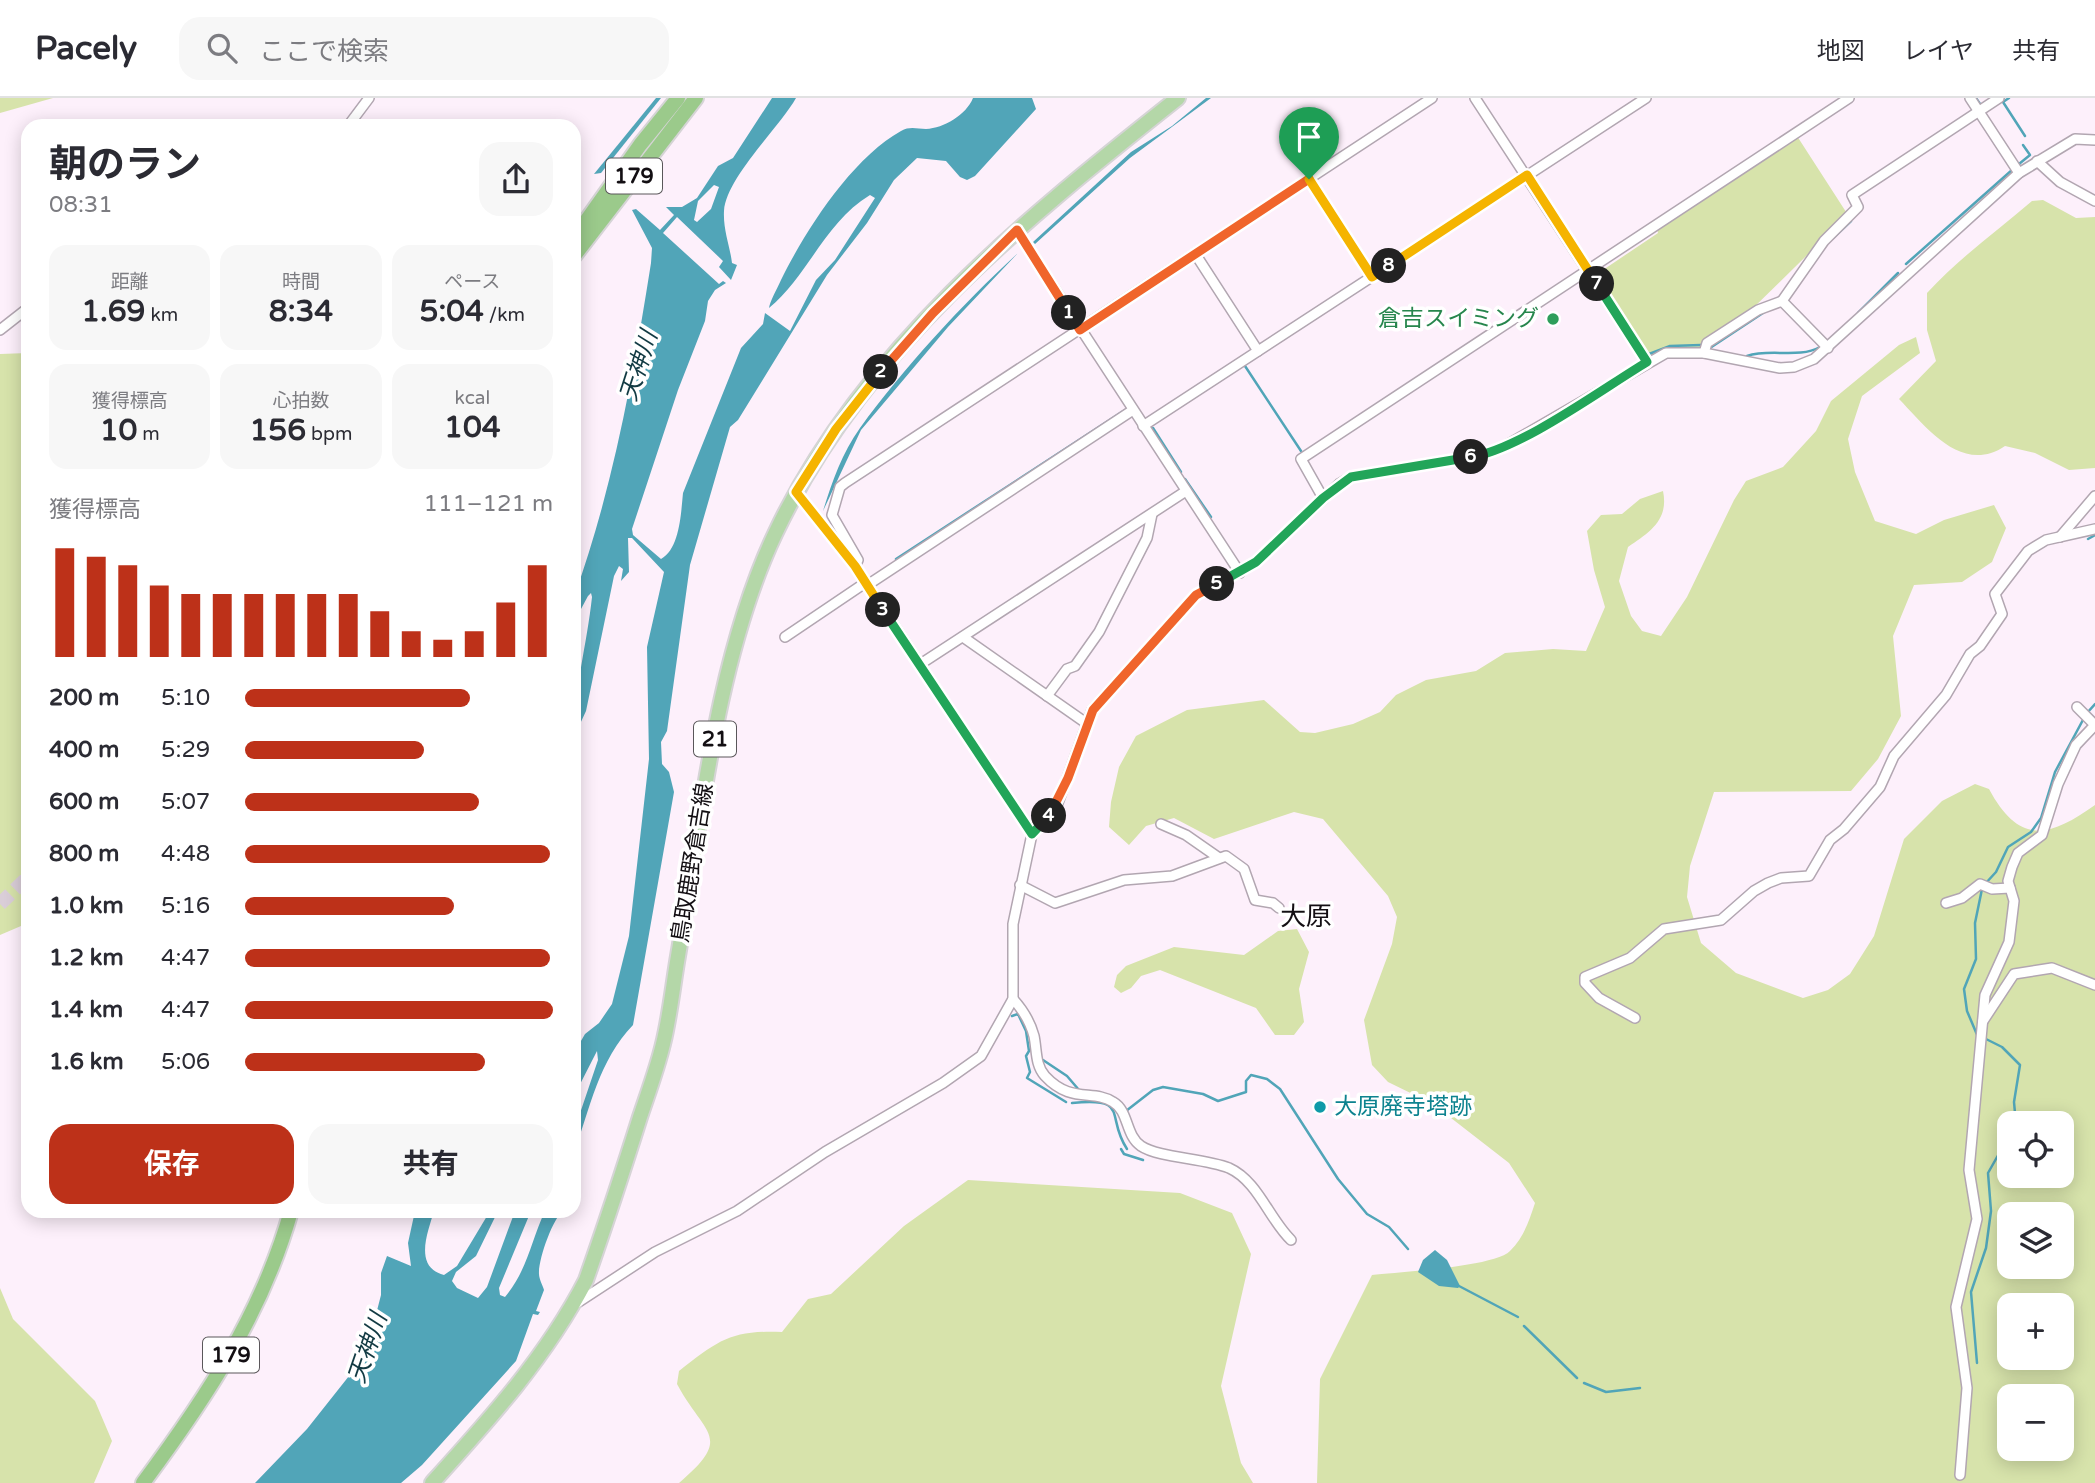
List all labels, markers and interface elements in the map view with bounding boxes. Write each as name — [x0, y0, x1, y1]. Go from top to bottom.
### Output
search box — [179, 17, 669, 80]
text: Pacely — [35, 29, 137, 68]
icon: search — [203, 29, 241, 67]
text: ここで検索 — [259, 36, 389, 67]
text: 地図 — [1817, 37, 1865, 66]
text: レイヤ — [1903, 37, 1974, 66]
text: 共有 — [2012, 37, 2060, 66]
pin — [1279, 107, 1339, 179]
icon: arrive — [1290, 118, 1328, 156]
text: 朝のラン — [49, 142, 201, 188]
button: share — [479, 142, 553, 216]
road number: 179 — [606, 158, 662, 194]
text: 08:31 — [49, 191, 113, 219]
pin: 8 — [1372, 248, 1406, 284]
text: 8 — [1383, 254, 1394, 276]
pin: 7 — [1580, 266, 1614, 302]
text: 距離 — [111, 271, 149, 293]
text: 時間 — [282, 271, 320, 293]
text: ペース — [444, 271, 500, 293]
text: 7 — [1591, 272, 1602, 294]
text: 1.69 — [81, 293, 145, 330]
text: 8:34 — [269, 293, 333, 330]
text: 5:04 — [420, 293, 484, 330]
pin: 1 — [1052, 296, 1086, 330]
text: 1 — [1063, 301, 1074, 323]
text: km — [145, 304, 178, 326]
text: /km — [484, 304, 525, 326]
place label: 倉吉スイミング — [1378, 305, 1539, 333]
marker: 倉吉スイミング — [1545, 311, 1561, 327]
water label: 天神川 — [614, 324, 665, 405]
pin: 2 — [864, 354, 898, 390]
text: 2 — [875, 360, 886, 382]
text: kcal — [454, 387, 490, 409]
text: 獲得標高 — [92, 390, 168, 412]
text: 心拍数 — [272, 390, 330, 412]
text: 104 — [444, 409, 501, 446]
text: 10 — [100, 412, 137, 449]
text: 156 — [250, 412, 306, 449]
text: m — [137, 423, 160, 445]
text: bpm — [306, 423, 352, 445]
pin: 6 — [1454, 440, 1488, 474]
text: 6 — [1465, 445, 1476, 467]
text: 111–121 m — [424, 490, 553, 518]
text: 獲得標高 — [49, 496, 141, 524]
pin: 5 — [1200, 566, 1234, 602]
text: 5 — [1211, 572, 1222, 594]
pin: 3 — [866, 592, 900, 628]
text: 3 — [877, 598, 888, 620]
text: 200 m — [49, 684, 119, 712]
text: 5:10 — [161, 684, 210, 712]
road number: 21 — [694, 722, 736, 756]
text: 400 m — [49, 736, 119, 764]
text: 5:29 — [161, 736, 210, 764]
street label: 鳥取鹿野倉吉線 — [667, 781, 719, 945]
text: 600 m — [49, 788, 119, 816]
text: 5:07 — [161, 788, 210, 816]
pin: 4 — [1032, 798, 1066, 834]
text: 4 — [1043, 804, 1054, 826]
text: 800 m — [49, 840, 119, 868]
text: 4:48 — [161, 840, 210, 868]
text: 1.0 km — [49, 892, 124, 920]
text: 5:16 — [161, 892, 210, 920]
district label: 大原 — [1280, 901, 1332, 932]
text: 1.2 km — [49, 944, 124, 972]
text: 4:47 — [161, 944, 210, 972]
text: 1.4 km — [49, 996, 123, 1024]
text: 4:47 — [161, 996, 210, 1024]
text: 1.6 km — [49, 1048, 124, 1076]
text: 5:06 — [161, 1048, 210, 1076]
place label: 大原廃寺塔跡 — [1334, 1093, 1472, 1121]
marker: 大原廃寺塔跡 — [1312, 1099, 1328, 1115]
map controls — [1997, 1111, 2074, 1461]
button: locate — [1997, 1111, 2074, 1188]
button: 保存 — [49, 1124, 294, 1204]
button: 共有 — [308, 1124, 553, 1204]
button: layers — [1997, 1202, 2074, 1279]
button: + — [1997, 1293, 2074, 1370]
water label: 天神川 — [343, 1306, 394, 1387]
road number: 179 — [203, 1338, 259, 1372]
button: − — [1997, 1384, 2074, 1461]

